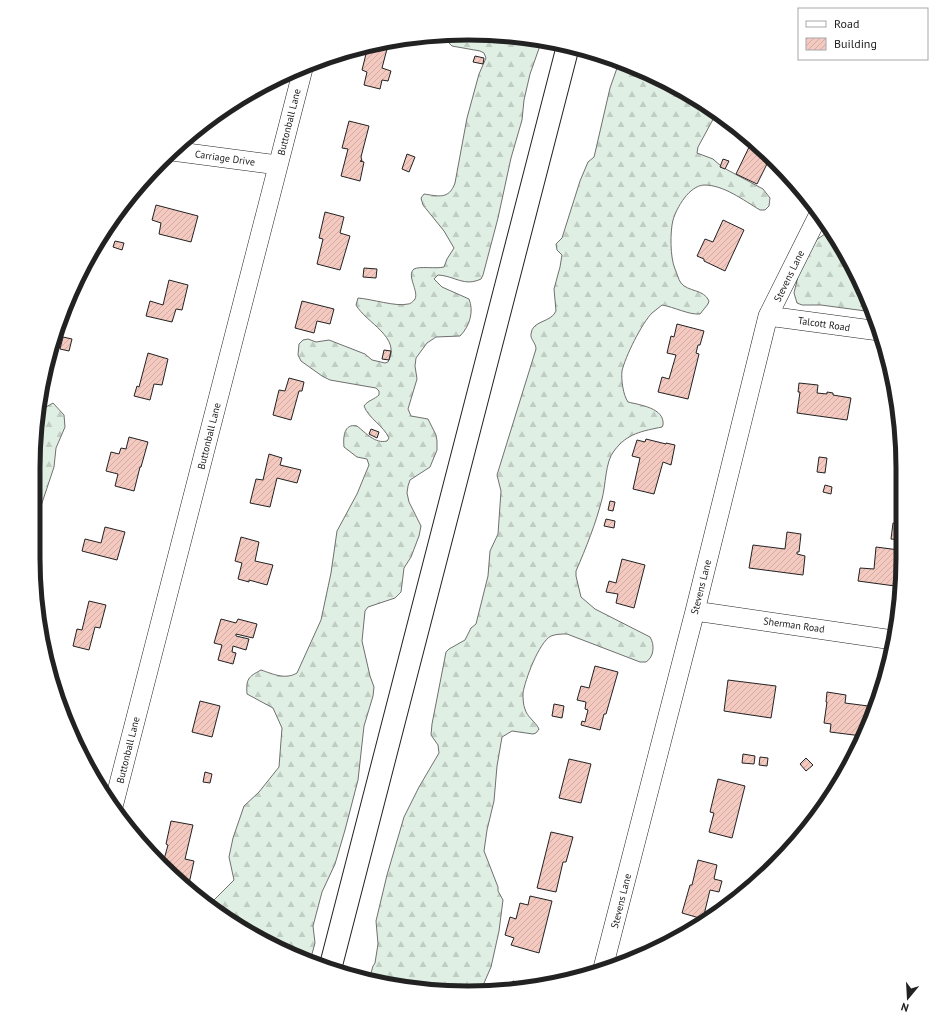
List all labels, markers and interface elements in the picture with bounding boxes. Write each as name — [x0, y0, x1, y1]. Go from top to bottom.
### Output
legend — [798, 8, 928, 60]
text: Road — [834, 16, 859, 31]
text: Building — [834, 36, 877, 51]
street label: Buttonball Lane — [274, 87, 304, 157]
street label: Carriage Drive — [194, 147, 256, 169]
street label: Stevens Lane — [771, 248, 807, 304]
street label: Talcott Road — [797, 314, 851, 334]
street label: Buttonball Lane — [194, 401, 224, 471]
street label: Stevens Lane — [688, 558, 714, 616]
street label: Sherman Road — [763, 614, 825, 636]
street label: Buttonball Lane — [113, 715, 143, 785]
street label: Stevens Lane — [608, 872, 634, 930]
north arrow — [888, 978, 928, 1018]
text: N — [899, 1000, 911, 1015]

